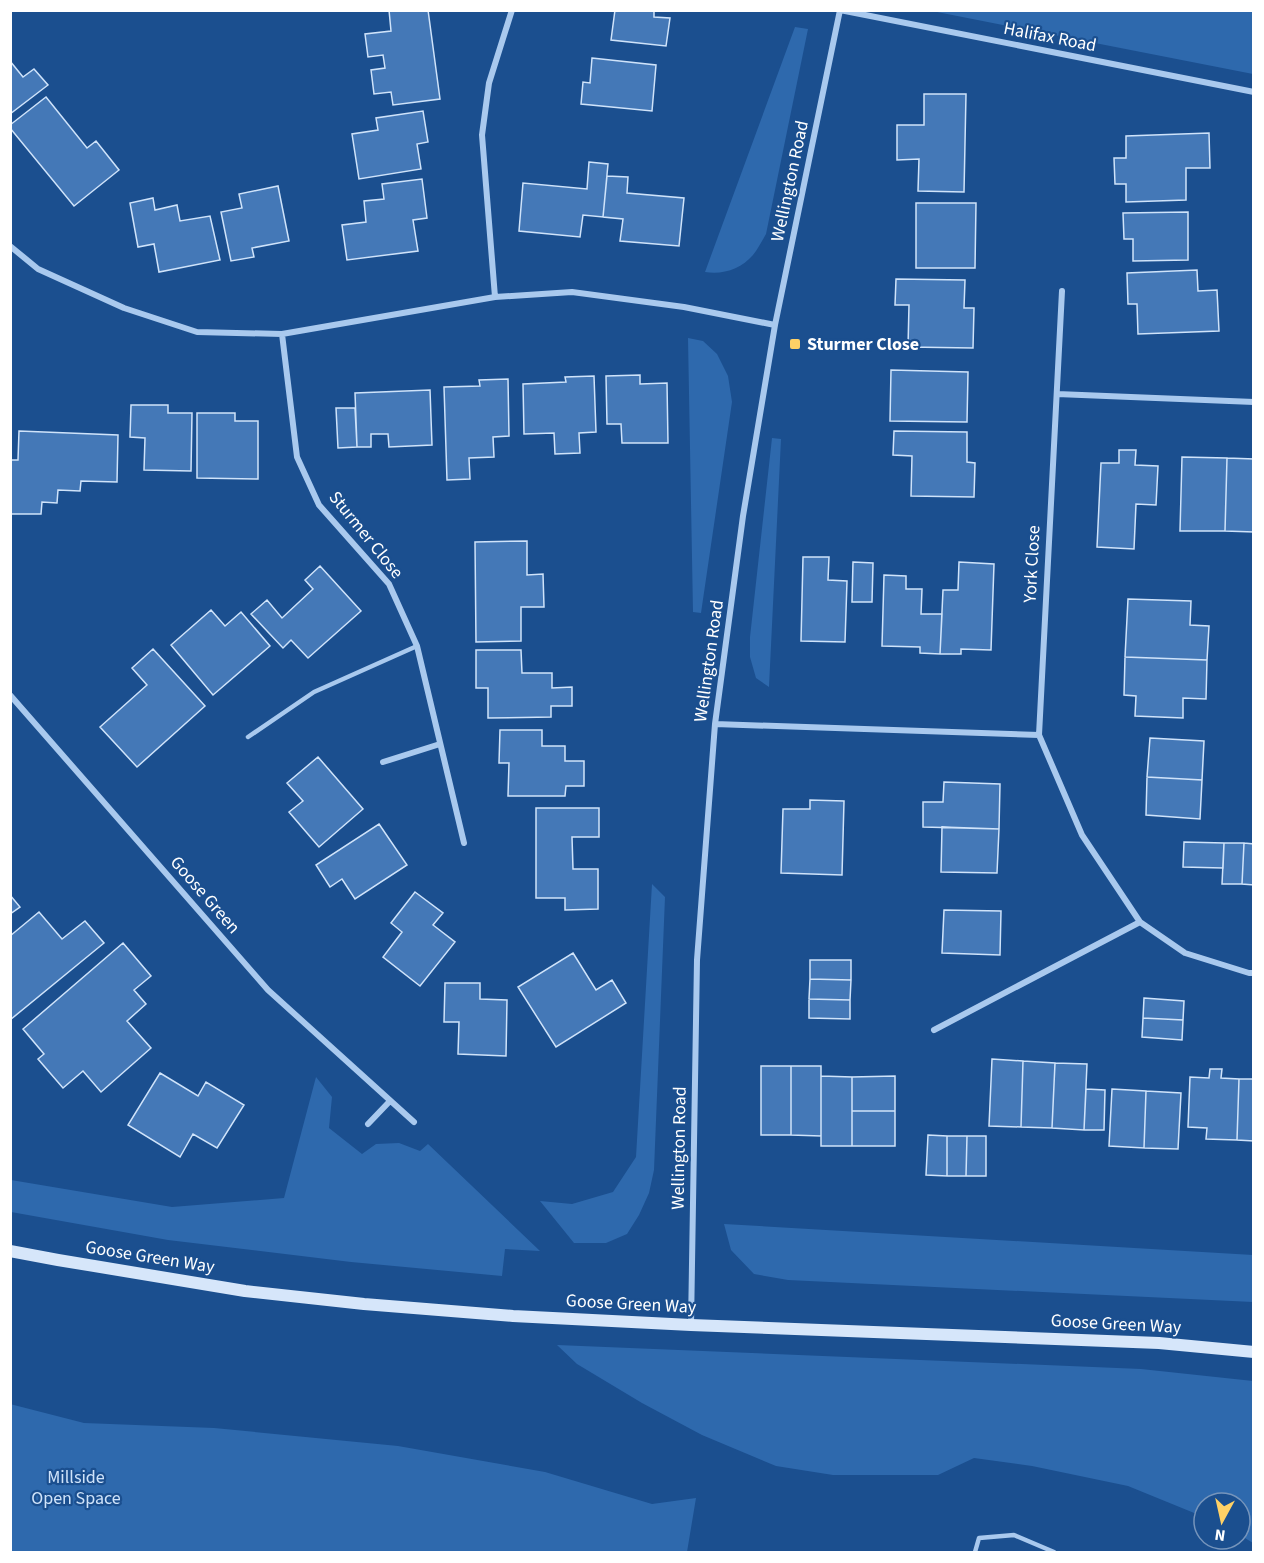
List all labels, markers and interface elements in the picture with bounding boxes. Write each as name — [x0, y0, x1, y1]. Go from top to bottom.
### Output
street label: Halifax Road — [1001, 16, 1099, 58]
street label: Wellington Road — [765, 118, 815, 244]
place label: Sturmer Close — [807, 332, 919, 357]
marker: Sturmer Close — [788, 337, 802, 351]
street label: Sturmer Close — [323, 486, 409, 584]
street label: York Close — [1017, 525, 1047, 604]
street label: Wellington Road — [688, 598, 730, 724]
street label: Goose Green — [164, 851, 246, 939]
street label: Wellington Road — [665, 1086, 693, 1210]
street label: Goose Green Way — [84, 1234, 217, 1280]
street label: Goose Green Way — [565, 1288, 697, 1320]
street label: Goose Green Way — [1050, 1308, 1182, 1340]
park label: Millside Open Space — [31, 1465, 121, 1511]
north arrow — [1192, 1491, 1252, 1551]
text: N — [1213, 1523, 1227, 1546]

